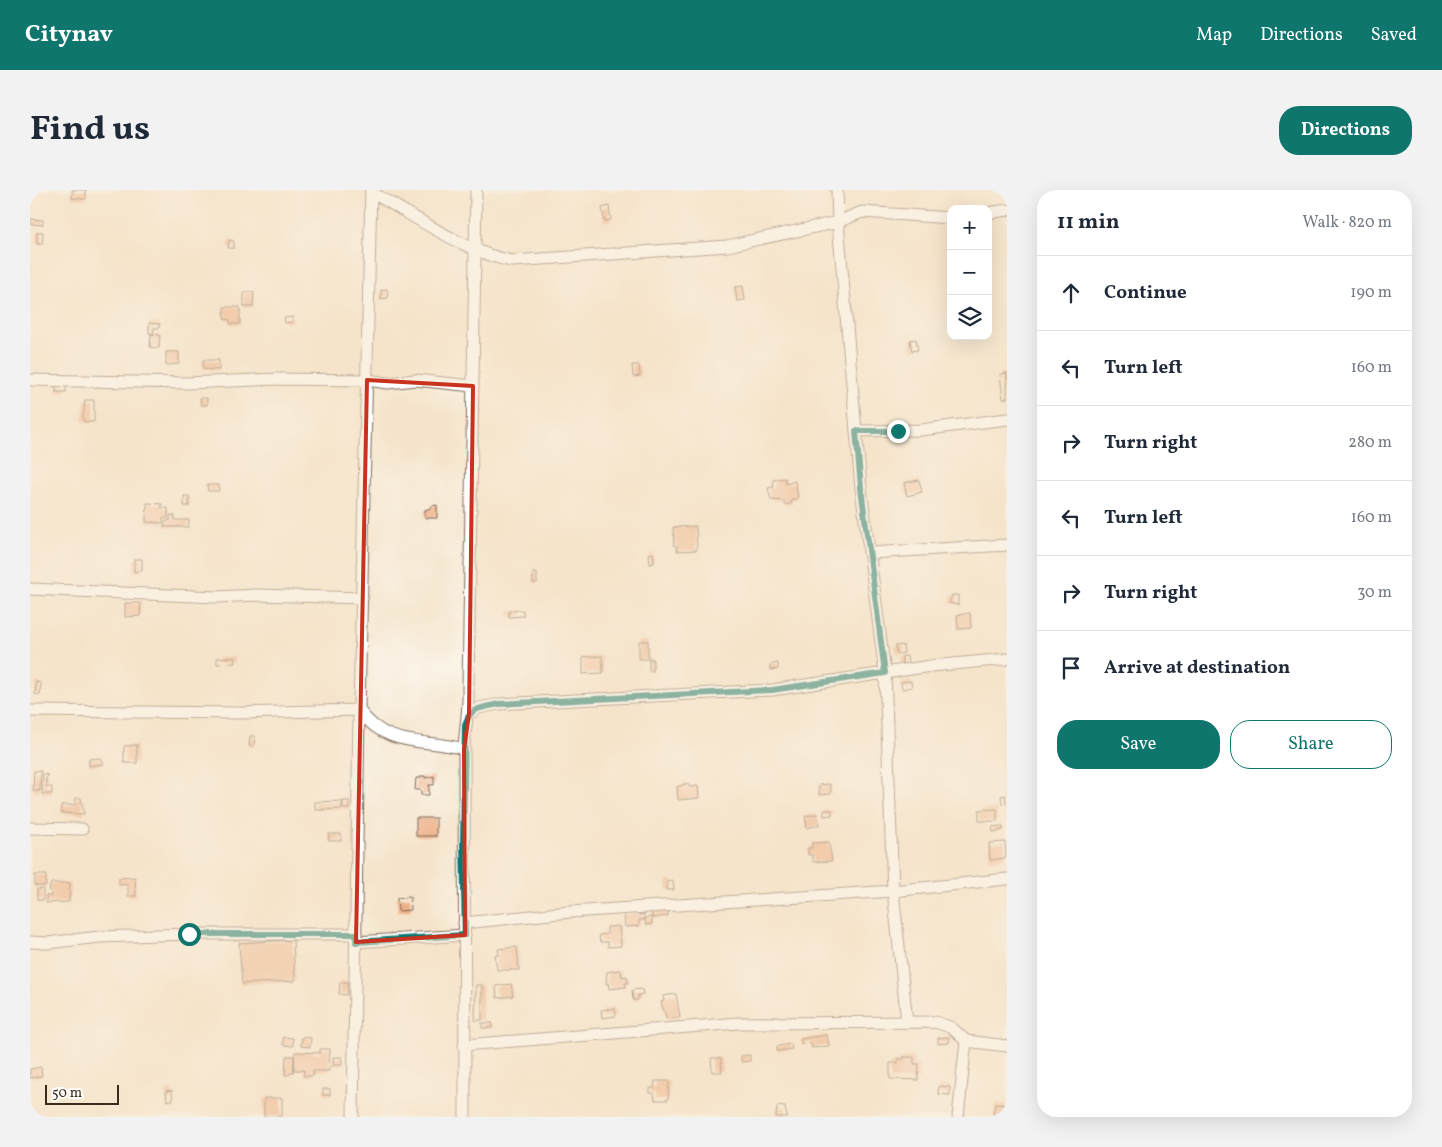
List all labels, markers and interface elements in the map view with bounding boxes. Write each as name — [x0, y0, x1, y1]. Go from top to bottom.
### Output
text: Citynav — [25, 18, 113, 52]
text: Map — [1196, 23, 1232, 48]
text: Directions — [1260, 23, 1343, 48]
text: Saved — [1371, 23, 1417, 48]
text: Find us — [30, 106, 150, 154]
button: Directions — [1279, 106, 1412, 155]
map controls — [947, 205, 992, 340]
button: + — [947, 205, 992, 250]
text: 11 min — [1057, 208, 1120, 237]
text: Walk · 820 m — [1303, 212, 1392, 234]
button: − — [947, 250, 992, 295]
icon: ahead — [1057, 279, 1085, 307]
text: Continue — [1104, 280, 1187, 306]
text: 190 m — [1350, 282, 1392, 304]
button: layers — [947, 295, 992, 340]
icon: left — [1057, 354, 1085, 382]
text: Turn left — [1104, 355, 1183, 381]
text: 160 m — [1351, 357, 1392, 379]
route end — [887, 420, 910, 443]
icon: right — [1057, 429, 1085, 457]
text: Turn right — [1104, 430, 1197, 456]
text: 280 m — [1348, 432, 1392, 454]
icon: left — [1057, 504, 1085, 532]
text: Turn left — [1104, 505, 1183, 531]
text: 160 m — [1351, 507, 1392, 529]
icon: right — [1057, 579, 1085, 607]
text: Turn right — [1104, 580, 1197, 606]
text: 30 m — [1357, 582, 1392, 604]
icon: arrive — [1057, 654, 1085, 682]
text: Arrive at destination — [1104, 655, 1290, 681]
button: Save — [1057, 720, 1220, 769]
button: Share — [1230, 720, 1392, 769]
route start — [178, 923, 201, 946]
scale bar — [45, 1082, 119, 1105]
text: 50 m — [52, 1084, 82, 1103]

